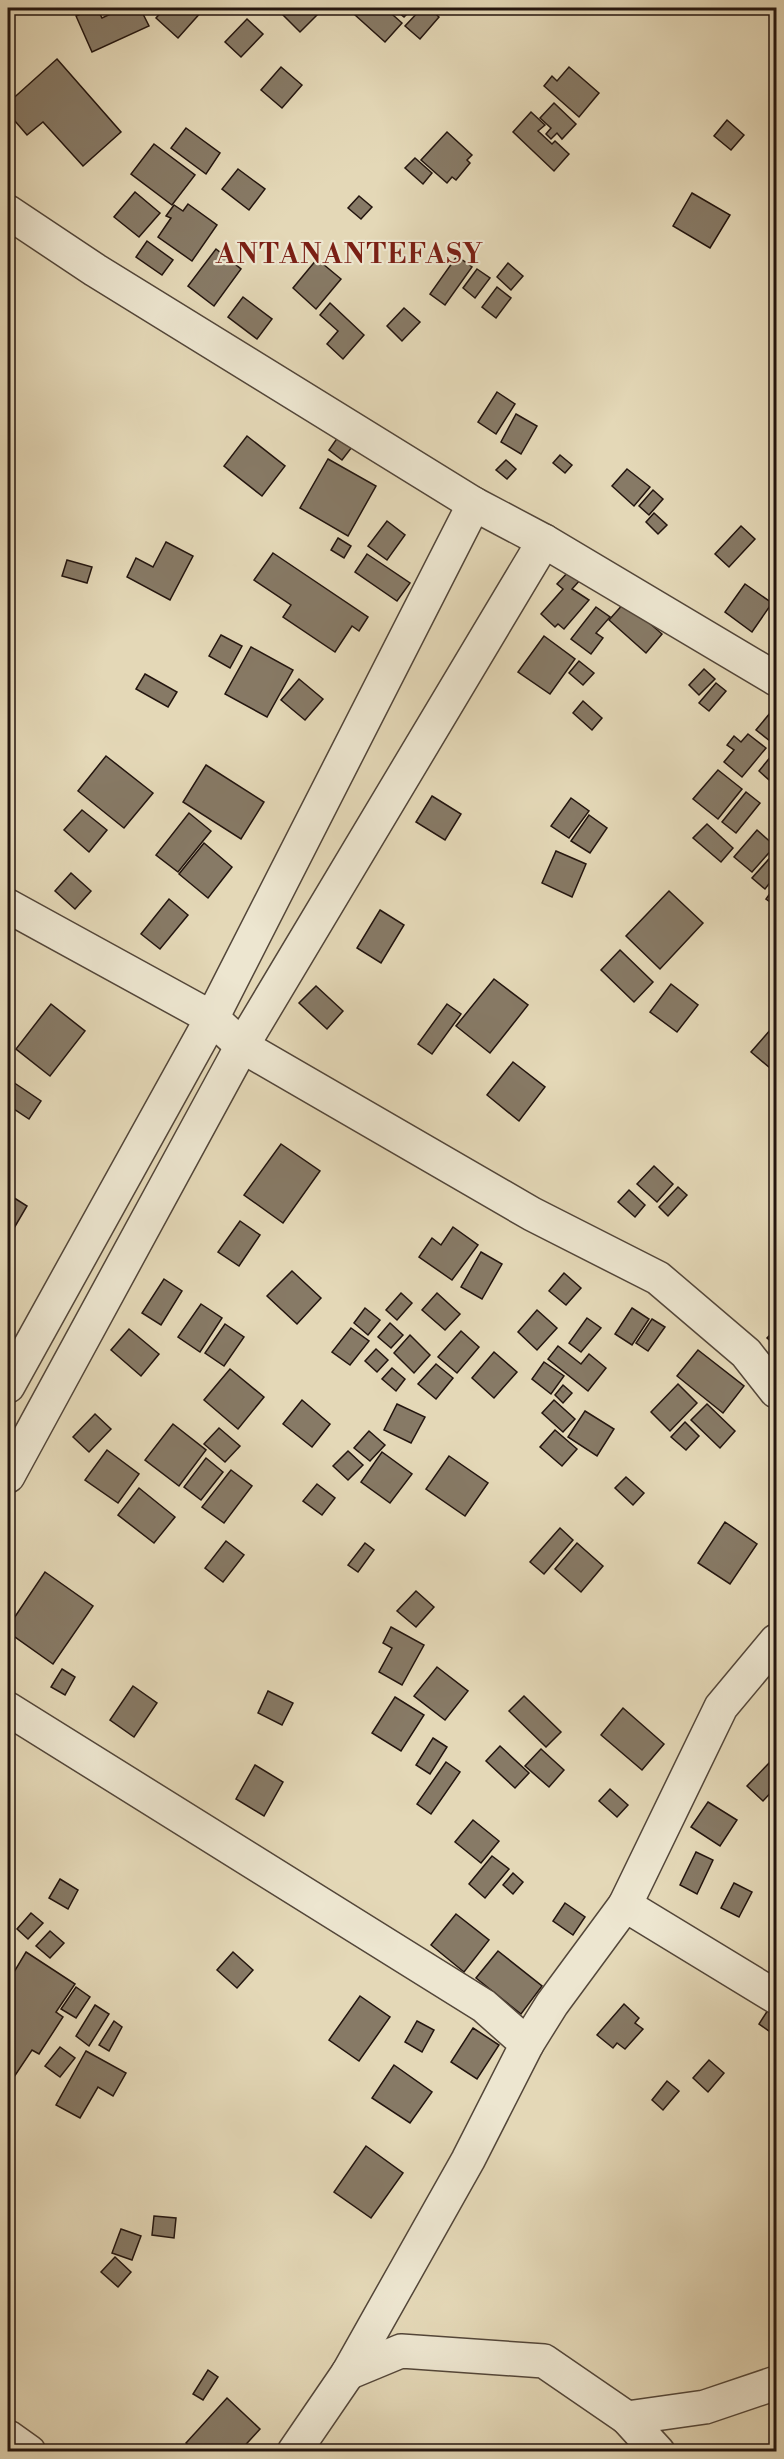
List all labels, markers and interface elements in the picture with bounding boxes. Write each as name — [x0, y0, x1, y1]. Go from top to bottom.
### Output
district label: ANTANANTEFASY — [215, 238, 484, 272]

